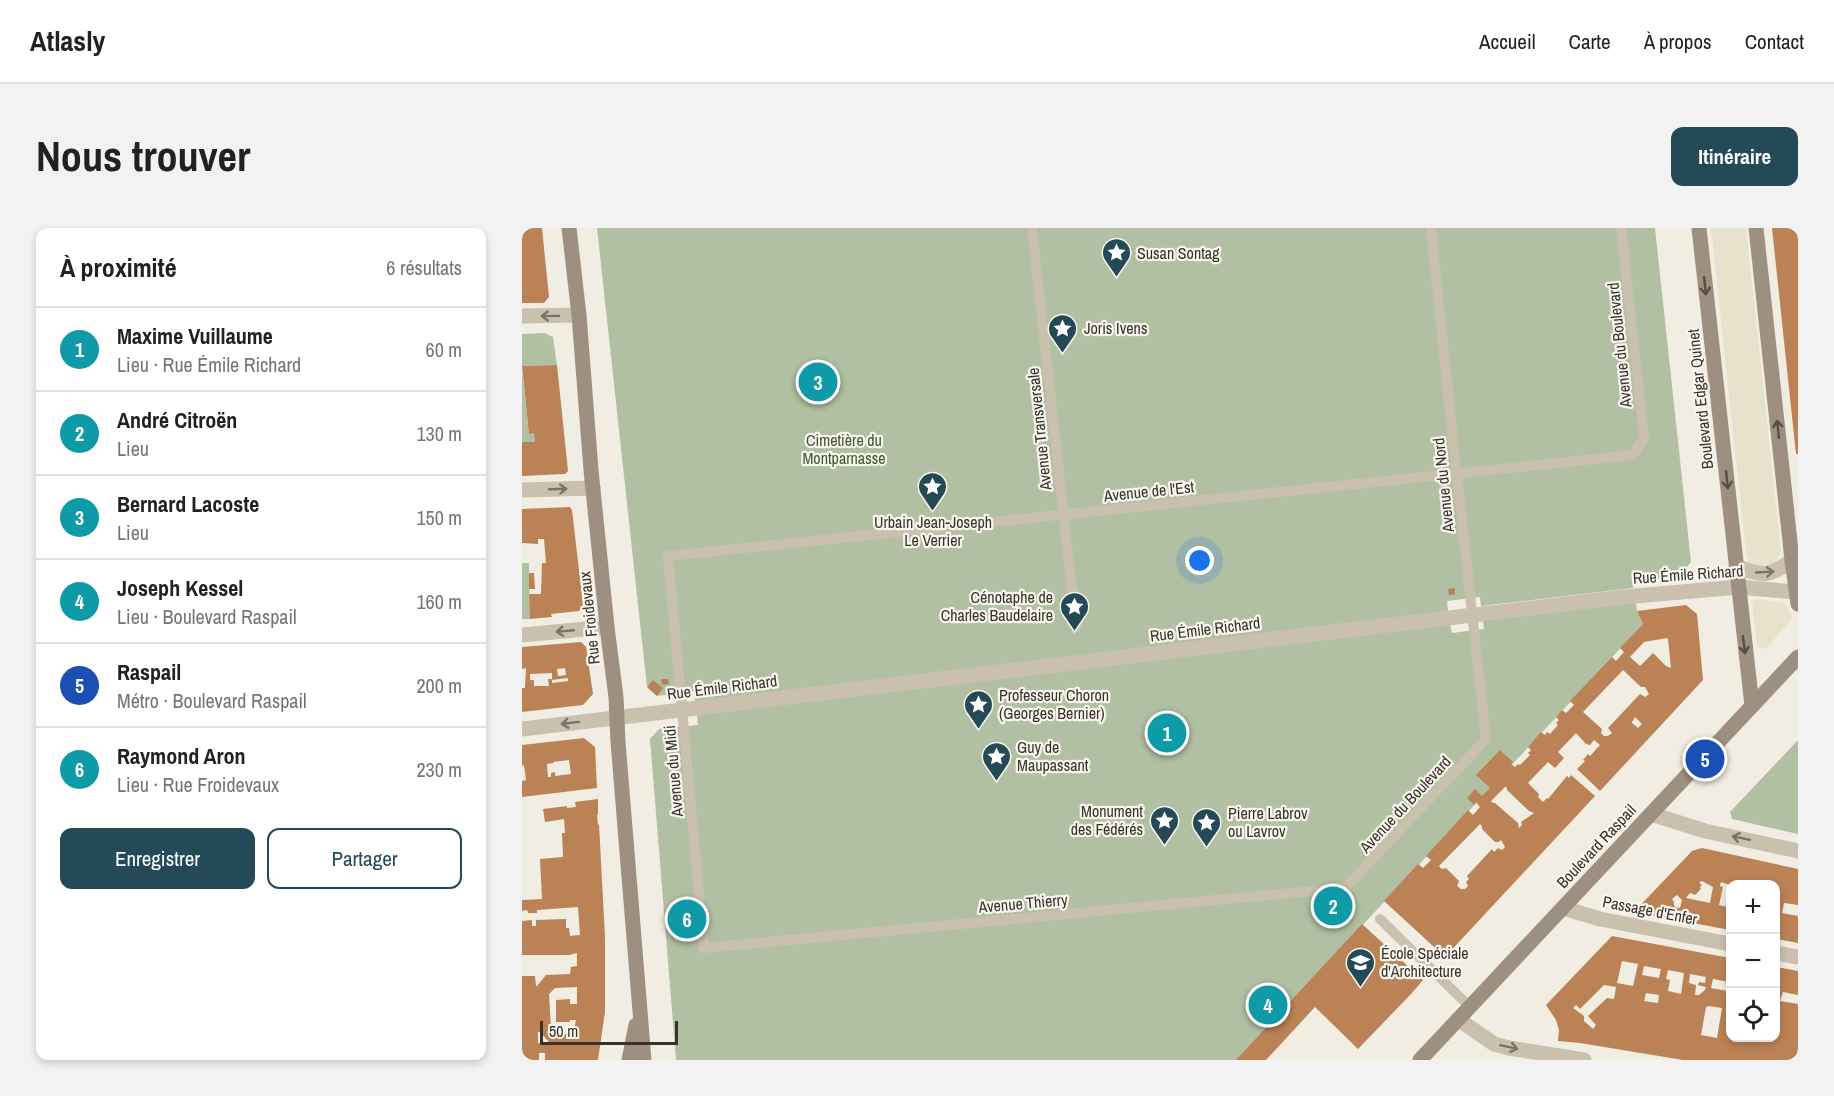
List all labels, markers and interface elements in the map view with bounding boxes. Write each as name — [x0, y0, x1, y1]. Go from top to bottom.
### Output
text: Atlasly — [30, 22, 105, 60]
text: Accueil — [1479, 27, 1536, 56]
text: Carte — [1569, 27, 1611, 56]
text: À propos — [1644, 27, 1712, 56]
text: Contact — [1745, 27, 1804, 56]
button: Itinéraire — [1671, 127, 1798, 186]
text: Nous trouver — [36, 128, 250, 184]
place icon: Susan Sontag — [1100, 237, 1132, 279]
place label: Susan Sontag — [1137, 242, 1220, 264]
text: À proximité — [60, 250, 177, 285]
text: 6 résultats — [386, 254, 462, 281]
one-way arrow — [1700, 276, 1711, 296]
street label: Avenue du Boulevard — [1602, 282, 1637, 409]
one-way arrow — [541, 310, 561, 321]
place icon: Joris Ivens — [1047, 312, 1079, 354]
place label: Joris Ivens — [1084, 317, 1147, 339]
text: Maxime Vuillaume — [117, 321, 273, 351]
street label: Boulevard Edgar Quinet — [1682, 328, 1718, 470]
text: 1 — [75, 336, 84, 363]
text: 60 m — [426, 336, 462, 363]
text: Lieu · Rue Émile Richard — [117, 351, 301, 378]
pin: 3 — [798, 360, 838, 404]
street label: Avenue Transversale — [1022, 367, 1056, 492]
text: André Citroën — [117, 405, 237, 435]
text: 2 — [75, 420, 84, 447]
text: 130 m — [416, 420, 462, 447]
one-way arrow — [1772, 420, 1783, 440]
park label: Cimetière du Montparnasse — [802, 429, 886, 469]
text: Lieu — [117, 435, 149, 462]
street label: Avenue du Nord — [1427, 437, 1459, 534]
place icon: Urbain Jean-Joseph Le Verrier — [917, 470, 949, 512]
one-way arrow — [1722, 470, 1733, 489]
street label: Avenue de l'Est — [1102, 475, 1196, 507]
one-way arrow — [547, 483, 567, 495]
text: Bernard Lacoste — [117, 489, 259, 519]
text: 3 — [75, 504, 84, 531]
text: 150 m — [416, 504, 462, 531]
place label: Urbain Jean-Joseph Le Verrier — [874, 511, 992, 551]
text: Lieu — [117, 519, 149, 546]
your location — [1185, 546, 1214, 575]
street label: Rue Émile Richard — [1632, 559, 1744, 589]
one-way arrow — [1755, 567, 1775, 578]
street label: Rue Froidevaux — [573, 570, 605, 666]
text: Joseph Kessel — [117, 573, 243, 603]
place label: Cénotaphe de Charles Baudelaire — [941, 586, 1053, 626]
text: 4 — [75, 588, 84, 615]
text: 160 m — [416, 588, 462, 615]
place icon: Cénotaphe de Charles Baudelaire — [1058, 590, 1090, 632]
text: Lieu · Boulevard Raspail — [117, 603, 297, 630]
street label: Rue Émile Richard — [1149, 611, 1261, 647]
one-way arrow — [555, 626, 575, 637]
one-way arrow — [1739, 635, 1750, 655]
text: Raspail — [117, 657, 181, 687]
street label: Rue Émile Richard — [666, 669, 778, 705]
text: 5 — [75, 672, 84, 699]
text: 200 m — [416, 672, 462, 699]
place label: Professeur Choron (Georges Bernier) — [999, 684, 1109, 724]
text: Métro · Boulevard Raspail — [117, 687, 307, 714]
place icon: Professeur Choron (Georges Bernier) — [962, 688, 994, 730]
pin: 1 — [1148, 710, 1186, 756]
one-way arrow — [561, 718, 580, 729]
street label: Avenue du Midi — [658, 724, 688, 819]
place label: Guy de Maupassant — [1017, 736, 1089, 776]
pin: 5 — [1686, 736, 1724, 782]
place icon: Guy de Maupassant — [980, 740, 1012, 782]
text: Raymond Aron — [117, 741, 246, 771]
street label: Avenue du Boulevard — [1354, 751, 1456, 858]
text: 6 — [75, 756, 84, 783]
text: 230 m — [416, 756, 462, 783]
text: Lieu · Rue Froidevaux — [117, 771, 279, 798]
street label: Boulevard Raspail — [1551, 799, 1641, 893]
place label: Monument des Fédérés — [1071, 800, 1143, 840]
place label: Pierre Labrov ou Lavrov — [1228, 802, 1308, 842]
place icon: Monument des Fédérés — [1148, 804, 1180, 846]
place icon: Pierre Labrov ou Lavrov — [1191, 806, 1223, 848]
button: Enregistrer — [60, 828, 255, 889]
button: Partager — [267, 828, 462, 889]
one-way arrow — [1732, 832, 1751, 844]
map controls — [1726, 880, 1780, 1042]
button: + — [1726, 880, 1780, 934]
pin: 2 — [1314, 884, 1352, 928]
street label: Avenue Thierry — [977, 888, 1069, 918]
street label: Passage d'Enfer — [1601, 890, 1700, 930]
pin: 6 — [668, 896, 706, 942]
button: − — [1726, 934, 1780, 988]
place label: École Spéciale d'Architecture — [1381, 942, 1469, 982]
school or university icon: École Spéciale d'Architecture — [1344, 946, 1376, 988]
pin: 4 — [1248, 982, 1288, 1028]
button: locate — [1726, 988, 1780, 1042]
scale bar — [540, 1018, 678, 1046]
text: 50 m — [549, 1020, 578, 1042]
one-way arrow — [1499, 1042, 1518, 1054]

